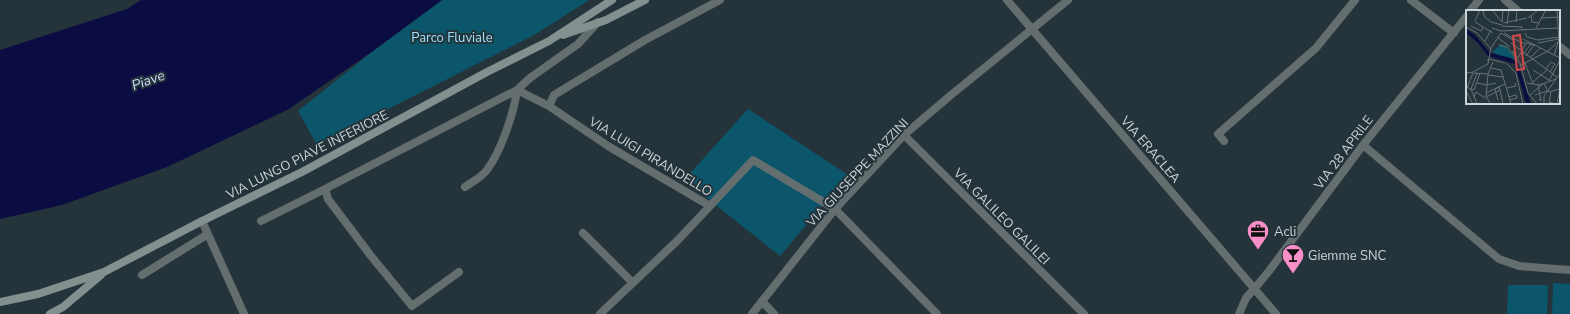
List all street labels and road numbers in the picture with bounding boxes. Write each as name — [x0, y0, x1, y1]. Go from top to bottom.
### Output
street label: VIA LUNGO PIAVE INFERIORE — [222, 106, 392, 204]
street label: VIA LUIGI PIRANDELLO — [585, 112, 715, 201]
street label: VIA ERACLEA — [1115, 112, 1185, 187]
street label: VIA 28 APRILE — [1309, 112, 1378, 194]
street label: VIA GIUSEPPE MAZZINI — [802, 114, 913, 232]
street label: VIA GALILEO GALILEI — [948, 164, 1053, 269]

